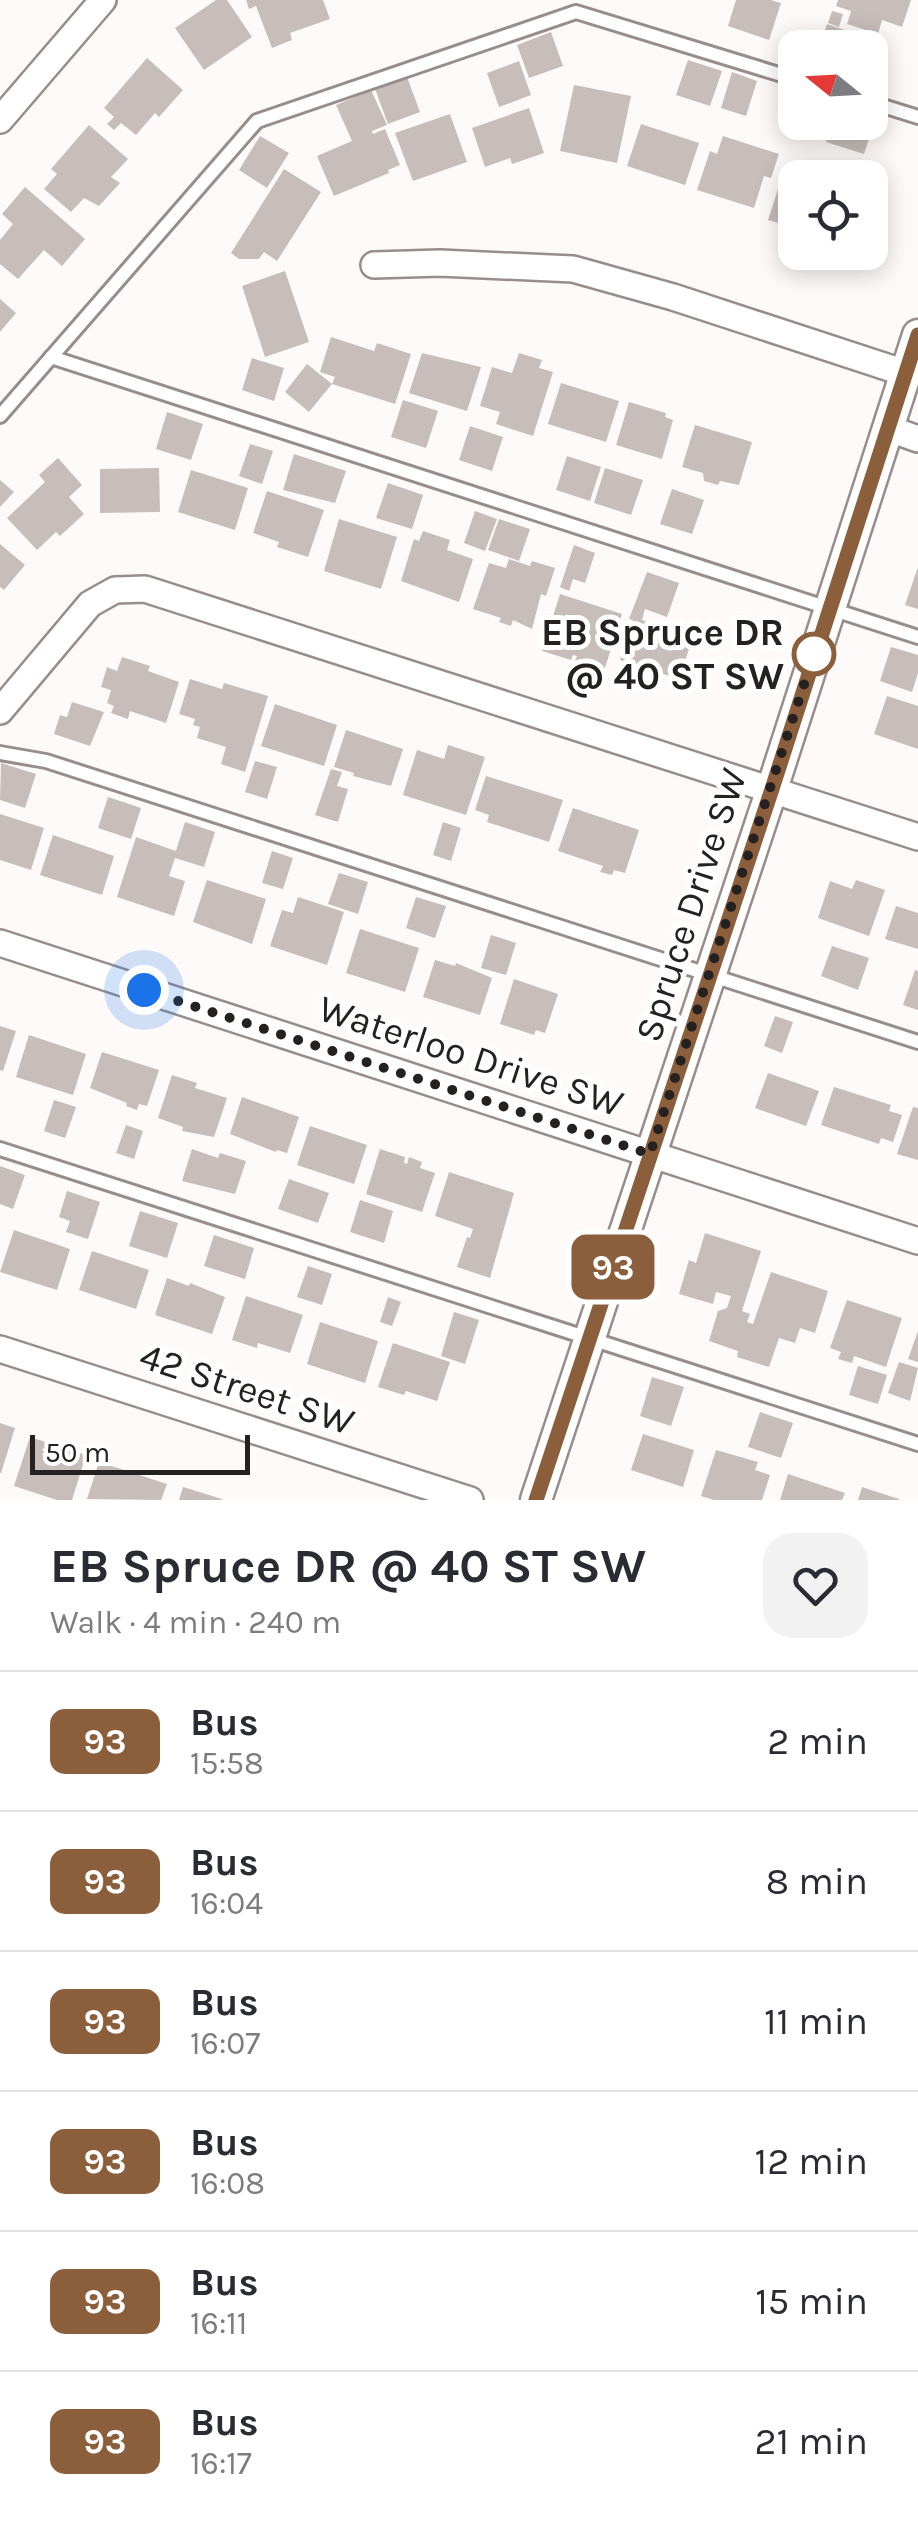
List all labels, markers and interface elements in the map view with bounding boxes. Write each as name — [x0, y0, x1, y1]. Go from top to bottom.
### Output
north arrow — [778, 30, 888, 140]
map controls — [778, 30, 888, 270]
button: locate — [778, 160, 888, 270]
place label: EB Spruce DR @ 40 ST SW — [541, 610, 784, 699]
marker: EB Spruce DR @ 40 ST SW — [793, 633, 835, 675]
street label: Spruce Drive SW — [626, 763, 756, 1047]
your location — [119, 965, 169, 1015]
street label: Waterloo Drive SW — [313, 986, 629, 1126]
line badge: 93 — [568, 1234, 658, 1300]
text: 93 — [591, 1247, 635, 1288]
street label: 42 Street SW — [134, 1333, 360, 1445]
scale bar — [30, 1430, 250, 1474]
text: 50 m — [45, 1436, 110, 1469]
button: heart — [763, 1533, 868, 1638]
text: EB Spruce DR @ 40 ST SW — [50, 1538, 646, 1594]
text: Walk · 4 min · 240 m — [50, 1604, 341, 1641]
text: Bus — [190, 1700, 259, 1745]
text: 2 min — [767, 1719, 868, 1764]
text: 93 — [83, 1721, 127, 1762]
text: 15:58 — [190, 1745, 264, 1782]
text: Bus — [190, 1840, 259, 1885]
text: 8 min — [766, 1859, 868, 1904]
text: 93 — [83, 1861, 127, 1902]
text: 16:04 — [190, 1885, 263, 1922]
text: Bus — [190, 1980, 259, 2025]
text: 11 min — [764, 1999, 868, 2044]
text: 93 — [83, 2001, 127, 2042]
text: 16:07 — [190, 2025, 260, 2062]
text: Bus — [190, 2120, 259, 2165]
text: 12 min — [755, 2139, 868, 2184]
text: 93 — [83, 2141, 127, 2182]
text: 16:08 — [190, 2165, 265, 2202]
text: Bus — [190, 2260, 259, 2305]
text: 15 min — [755, 2279, 868, 2324]
text: 93 — [83, 2281, 127, 2322]
text: 16:11 — [190, 2305, 247, 2342]
text: Bus — [190, 2400, 259, 2445]
text: 21 min — [755, 2419, 868, 2464]
text: 93 — [83, 2421, 127, 2462]
text: 16:17 — [190, 2445, 252, 2482]

